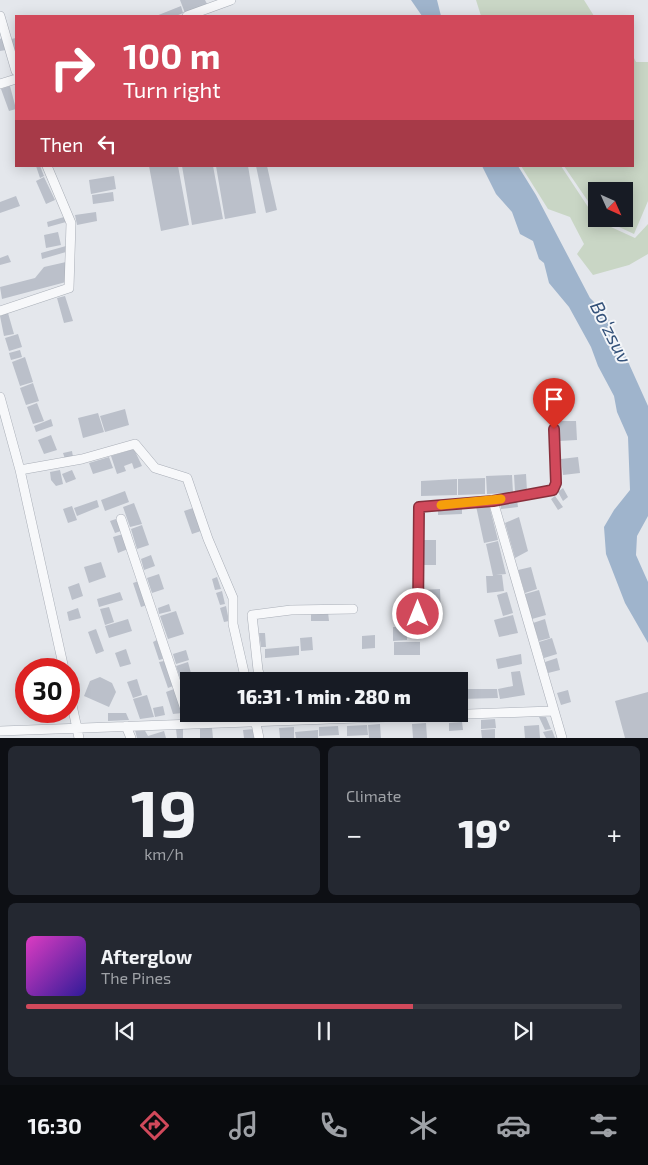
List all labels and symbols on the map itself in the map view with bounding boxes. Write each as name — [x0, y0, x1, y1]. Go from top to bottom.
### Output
north arrow — [588, 182, 632, 228]
water label: Boʻzsuv — [586, 297, 637, 367]
pin — [533, 378, 575, 429]
position arrow — [391, 587, 443, 639]
speed limit sign: 30 — [15, 658, 80, 723]

